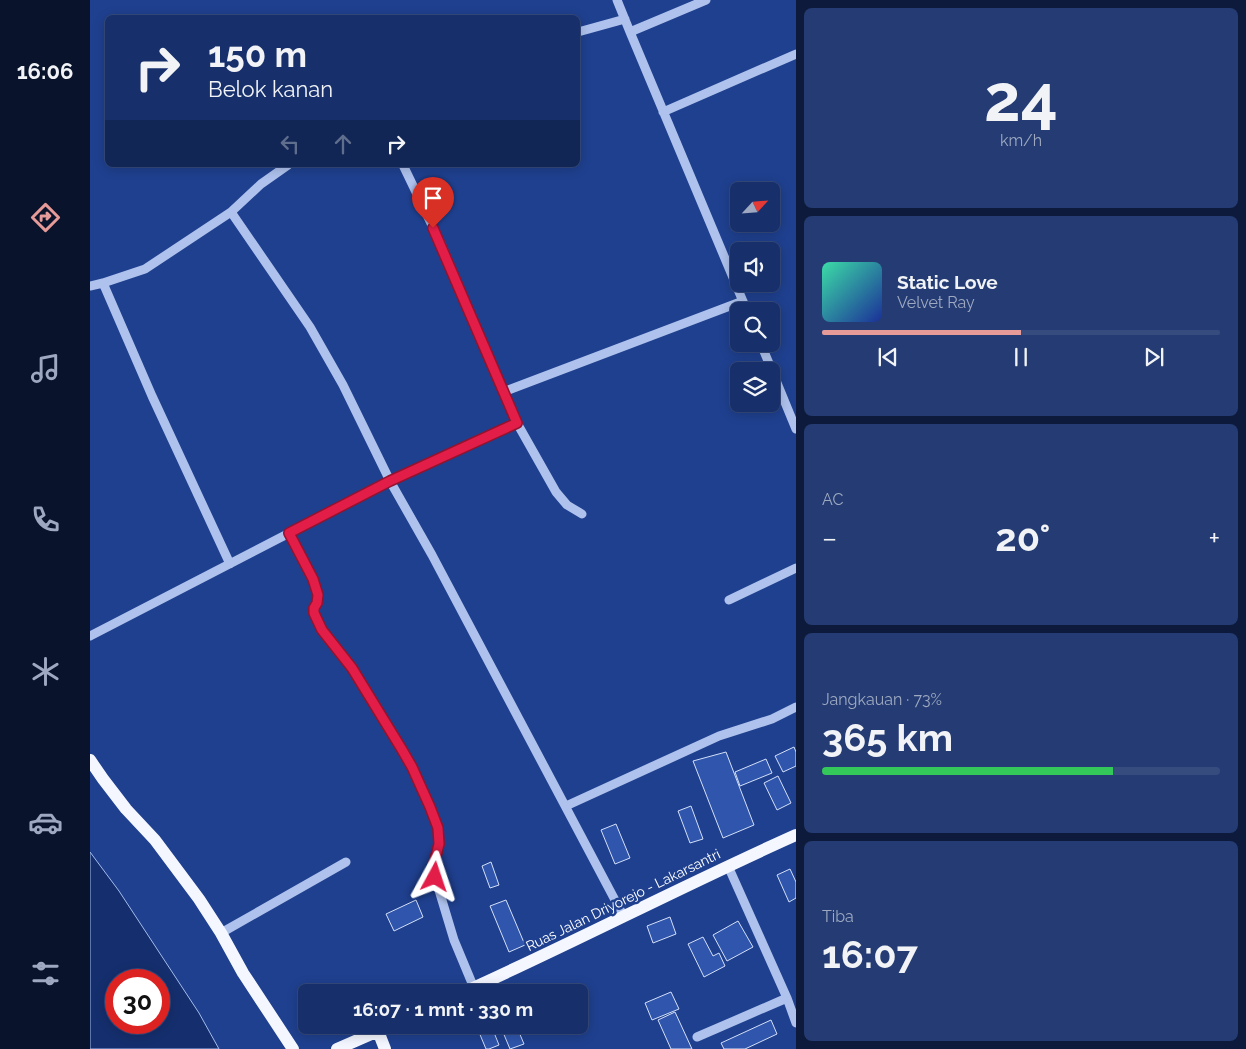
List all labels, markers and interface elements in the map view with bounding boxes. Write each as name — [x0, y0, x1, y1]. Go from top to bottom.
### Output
text: 150 m — [208, 34, 307, 75]
icon: right — [125, 35, 190, 100]
text: 16:06 — [17, 58, 73, 84]
text: 24 — [984, 60, 1058, 136]
text: Belok kanan — [208, 76, 333, 102]
icon: left — [276, 130, 304, 158]
icon: ahead — [329, 130, 357, 158]
icon: right — [382, 130, 410, 158]
text: km/h — [1000, 131, 1042, 150]
pin — [412, 177, 454, 228]
north arrow — [730, 182, 780, 232]
map controls — [730, 182, 780, 412]
icon: arrive — [419, 184, 447, 212]
icon: directions — [28, 200, 63, 235]
button: sound — [730, 242, 780, 292]
text: Static Love — [897, 271, 998, 293]
text: Velvet Ray — [897, 293, 975, 312]
button: search — [730, 302, 780, 352]
icon: previous — [874, 343, 902, 371]
icon: pause — [1007, 343, 1035, 371]
icon: next — [1140, 343, 1168, 371]
icon: music — [28, 351, 63, 386]
button: layers — [730, 362, 780, 412]
text: AC — [822, 490, 843, 509]
icon: phone — [28, 502, 63, 537]
text: 20° — [995, 515, 1050, 560]
text: − — [822, 522, 837, 555]
text: + — [1208, 522, 1220, 555]
icon: climate — [28, 654, 63, 689]
text: Jangkauan · 73% — [822, 690, 942, 709]
text: 365 km — [822, 715, 953, 760]
icon: car — [28, 805, 63, 840]
street label: Ruas Jalan Driyorejo - Lakarsantri — [523, 846, 723, 954]
position arrow — [408, 850, 460, 902]
text: Tiba — [822, 907, 854, 926]
text: 16:07 — [822, 932, 918, 977]
icon: filters — [28, 956, 63, 991]
speed limit sign: 30 — [105, 969, 170, 1034]
text: 16:07 · 1 mnt · 330 m — [353, 998, 533, 1020]

